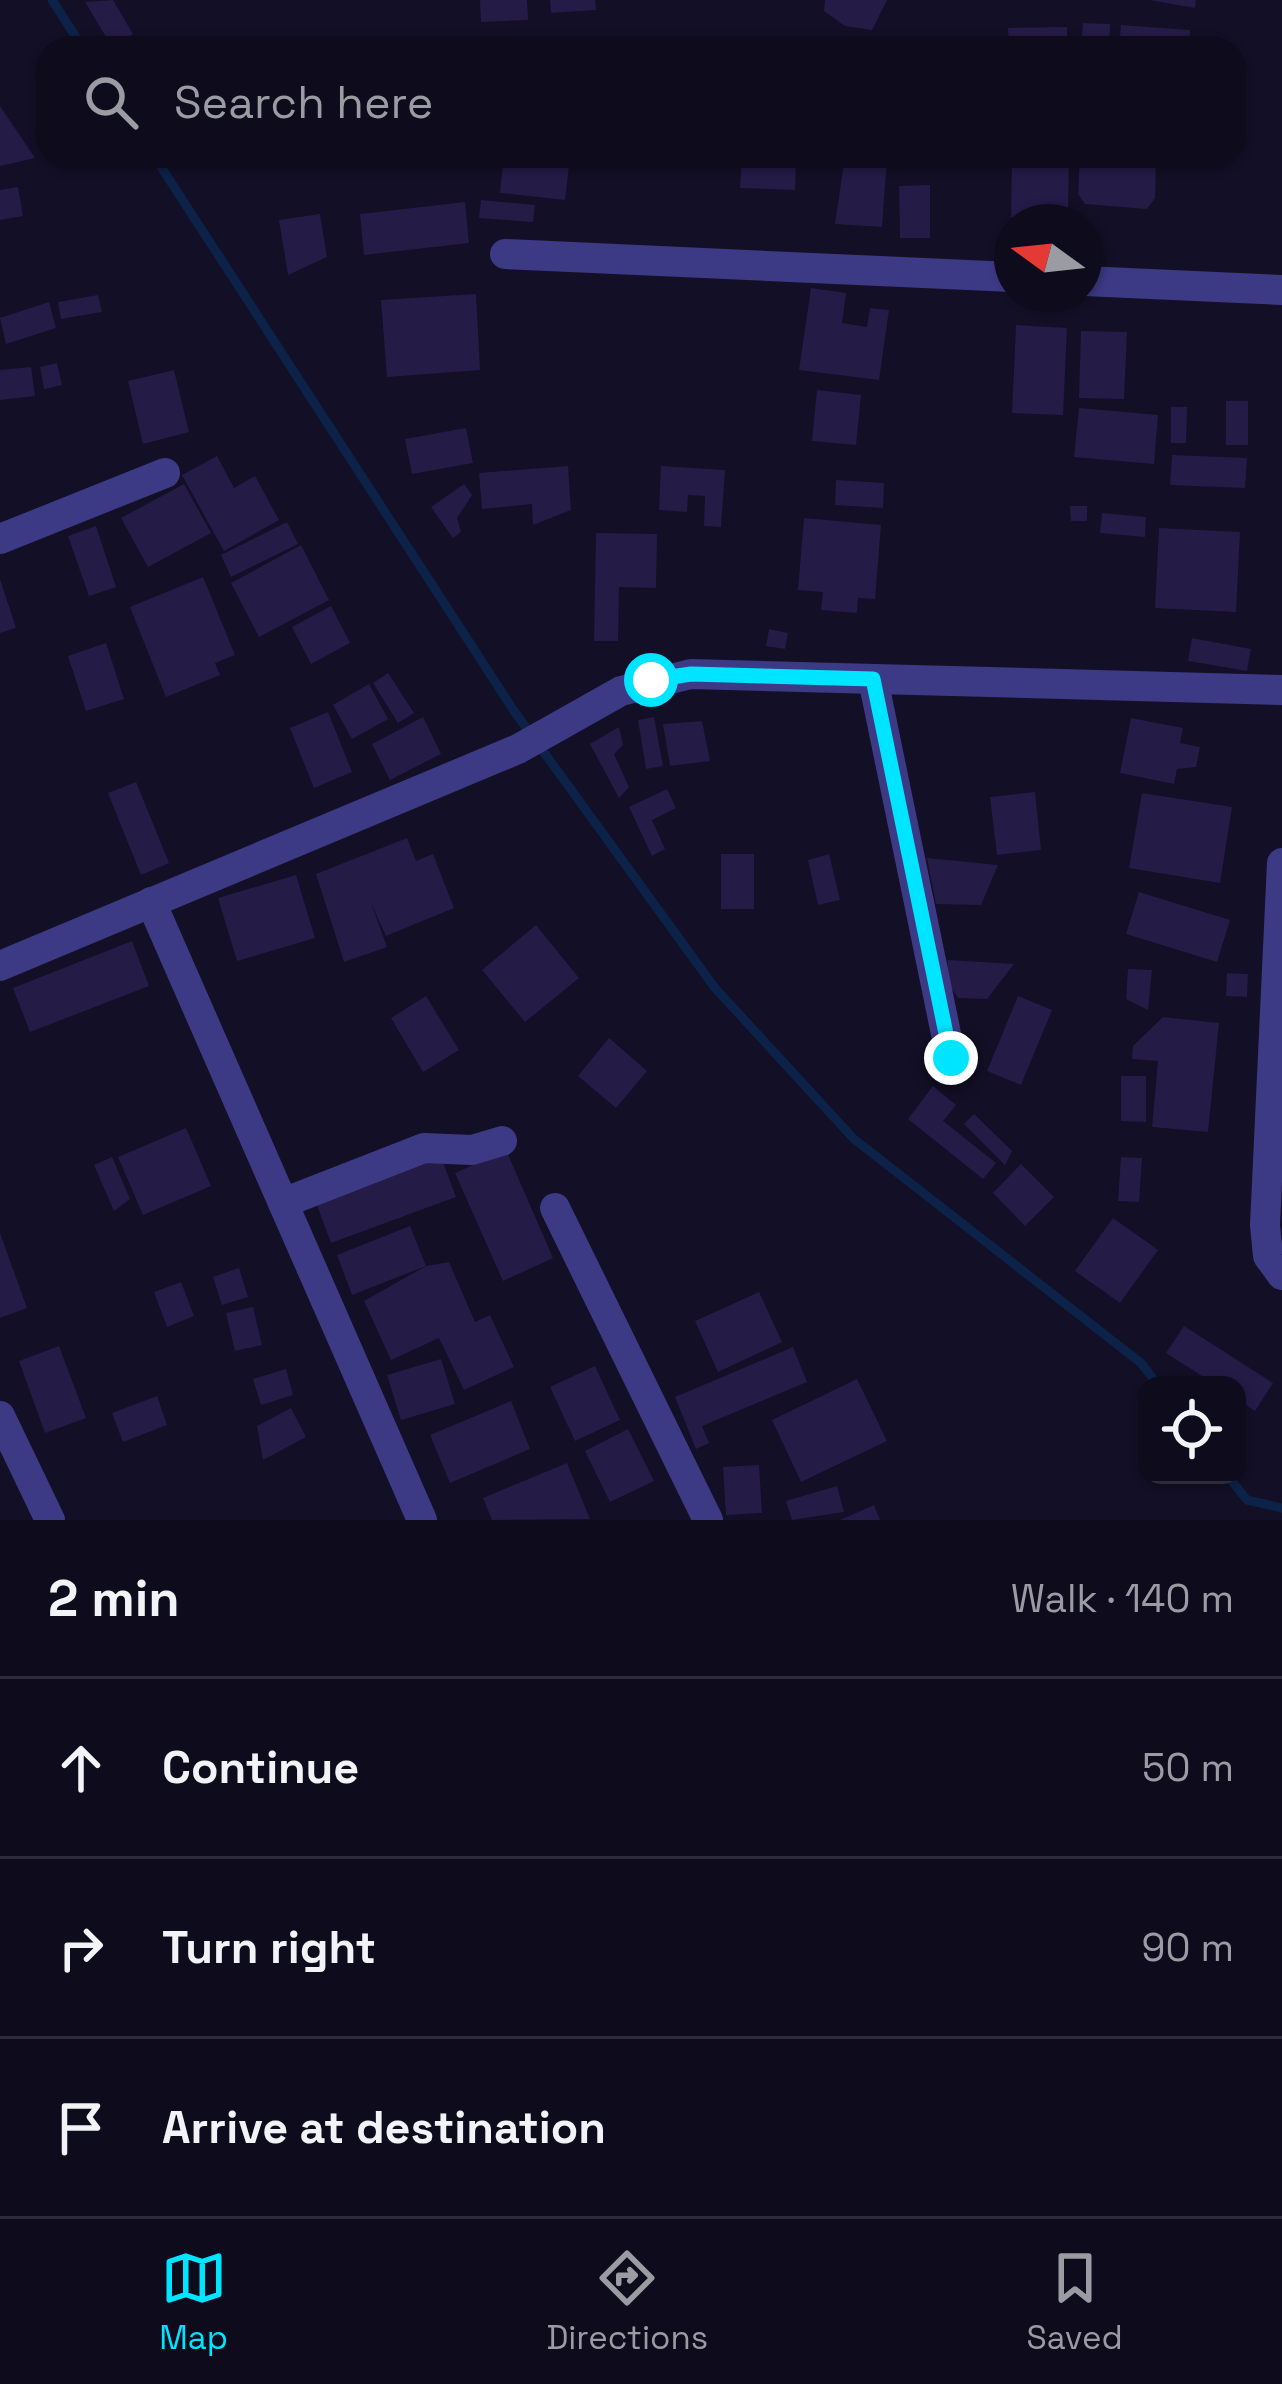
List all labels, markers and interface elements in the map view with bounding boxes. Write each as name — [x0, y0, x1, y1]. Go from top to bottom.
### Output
search box — [36, 36, 1246, 168]
icon: search — [78, 69, 144, 135]
text: Search here — [174, 74, 433, 131]
north arrow — [994, 204, 1102, 312]
route start — [624, 653, 678, 707]
route end — [924, 1031, 978, 1085]
map controls — [1138, 1376, 1246, 1484]
button: locate — [1138, 1376, 1246, 1484]
text: 2 min — [48, 1566, 180, 1631]
text: Walk · 140 m — [1011, 1574, 1234, 1623]
icon: ahead — [48, 1735, 114, 1801]
text: Continue — [162, 1739, 359, 1796]
text: 50 m — [1142, 1743, 1234, 1792]
icon: right — [48, 1915, 114, 1981]
text: Turn right — [162, 1919, 376, 1976]
text: 90 m — [1142, 1923, 1234, 1972]
icon: arrive — [48, 2095, 114, 2161]
text: Arrive at destination — [162, 2099, 606, 2156]
tab: Map — [159, 2245, 228, 2359]
tab: Directions — [546, 2245, 708, 2359]
tab: Saved — [1027, 2245, 1123, 2359]

